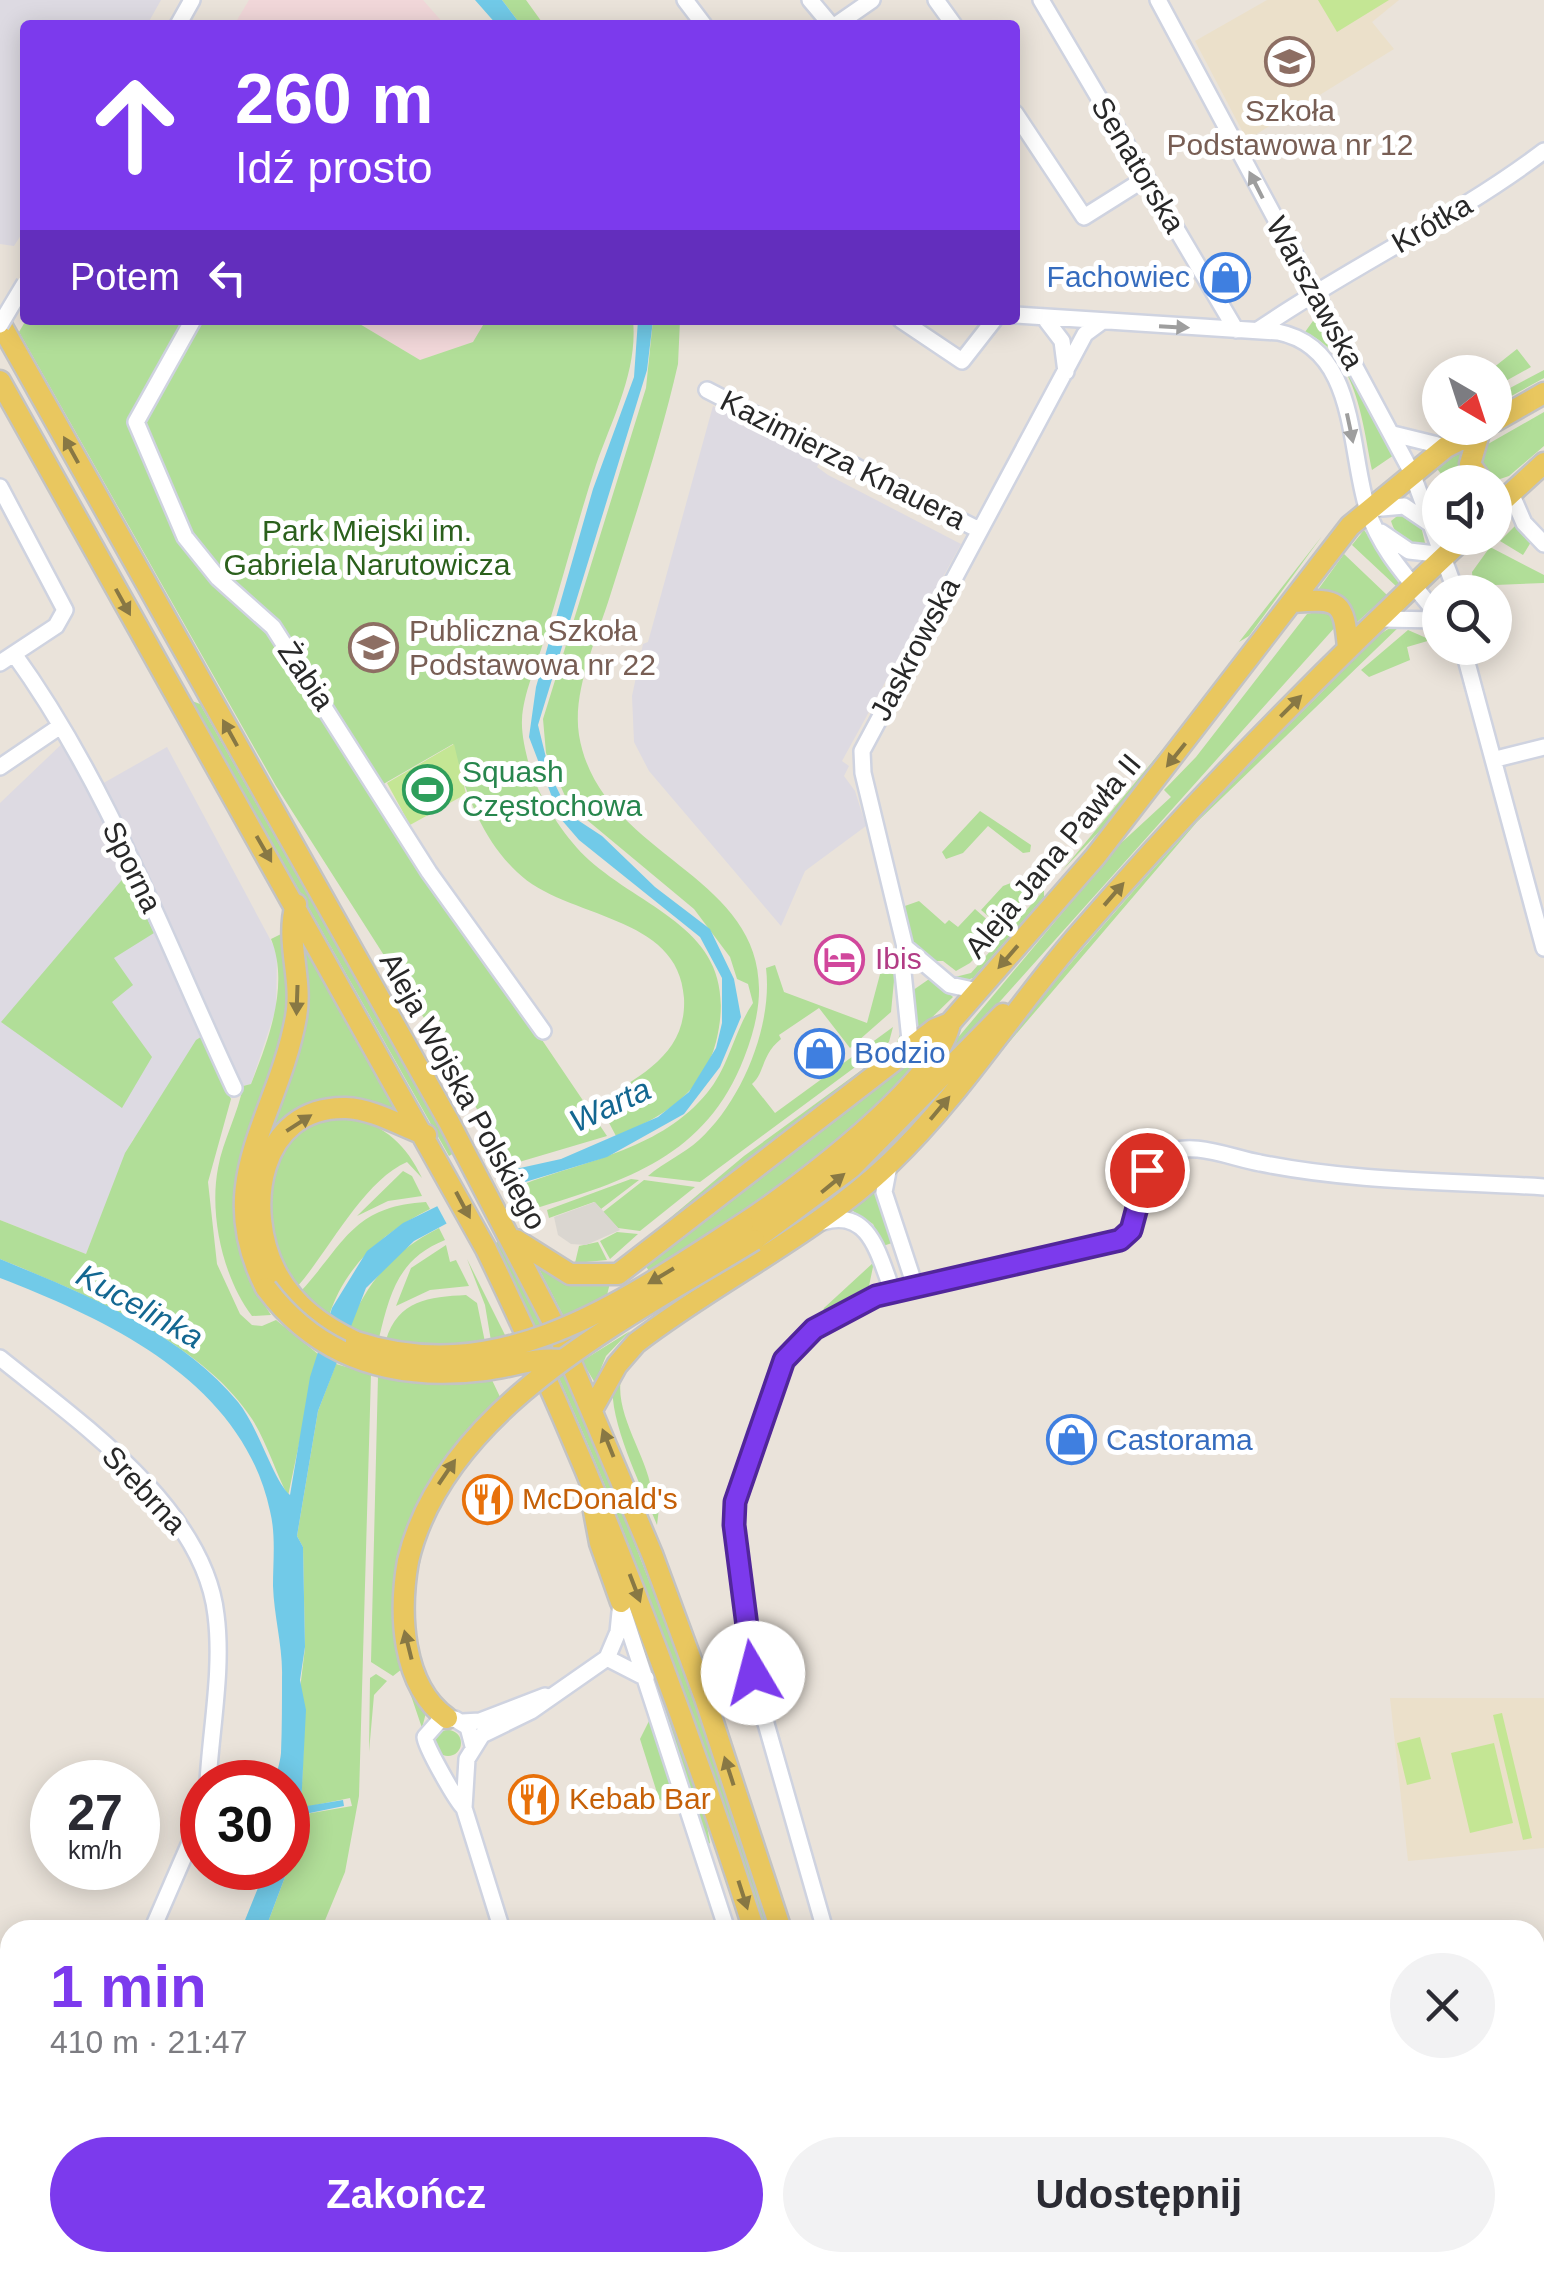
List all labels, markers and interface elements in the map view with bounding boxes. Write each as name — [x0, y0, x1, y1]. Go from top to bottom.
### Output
school or university icon: Szkoła Podstawowa nr 12 — [1264, 36, 1316, 88]
icon: ahead — [70, 60, 200, 190]
text: 260 m — [235, 60, 433, 138]
street label: Senatorska — [1085, 91, 1192, 239]
place label: Szkoła Podstawowa nr 12 — [1167, 94, 1413, 161]
text: Idź prosto — [235, 142, 433, 193]
one-way arrow — [1248, 170, 1265, 199]
street label: Krótka — [1386, 187, 1478, 260]
street label: Warszawska — [1260, 211, 1371, 375]
icon: left — [200, 250, 255, 305]
shop icon: Fachowiec — [1199, 251, 1251, 303]
text: Potem — [70, 256, 180, 298]
place label: Fachowiec — [1047, 260, 1190, 293]
one-way arrow — [1158, 319, 1190, 335]
north arrow — [1422, 355, 1512, 445]
map controls — [1422, 355, 1512, 665]
street label: Kazimierza Knauera — [715, 384, 971, 536]
one-way arrow — [1343, 413, 1358, 444]
one-way arrow — [63, 435, 80, 464]
button: sound — [1422, 465, 1512, 555]
park label: Park Miejski im. Gabriela Narutowicza — [224, 514, 511, 581]
street label: Jaskrowska — [863, 572, 966, 726]
button: search — [1422, 575, 1512, 665]
one-way arrow — [115, 587, 132, 616]
place label: Publiczna Szkoła Podstawowa nr 22 — [409, 614, 656, 681]
school or university icon: Publiczna Szkoła Podstawowa nr 22 — [348, 622, 400, 674]
street label: Żabia — [272, 635, 341, 716]
one-way arrow — [1278, 694, 1302, 718]
one-way arrow — [222, 719, 240, 747]
one-way arrow — [1167, 742, 1187, 768]
street label: Aleja Jana Pawła II — [958, 747, 1147, 964]
place label: Squash Częstochowa — [462, 755, 642, 822]
sports icon: Squash Częstochowa — [401, 763, 453, 815]
street label: Sporna — [96, 816, 169, 918]
one-way arrow — [255, 835, 272, 864]
one-way arrow — [1102, 882, 1124, 907]
hotel icon: Ibis — [814, 933, 866, 985]
place label: Ibis — [875, 942, 922, 975]
one-way arrow — [998, 944, 1020, 969]
street label: Aleja Wojska Polskiego — [374, 947, 553, 1235]
one-way arrow — [288, 984, 304, 1016]
shop icon: Bodzio — [793, 1027, 845, 1079]
place label: Bodzio — [854, 1036, 946, 1069]
water label: Warta — [564, 1071, 656, 1139]
one-way arrow — [929, 1095, 950, 1120]
one-way arrow — [285, 1115, 313, 1132]
pin — [1105, 1128, 1190, 1213]
icon: arrive — [1120, 1143, 1175, 1198]
one-way arrow — [820, 1173, 845, 1194]
one-way arrow — [454, 1190, 471, 1219]
water label: Kucelinka — [71, 1257, 209, 1355]
one-way arrow — [647, 1267, 675, 1284]
shop icon: Castorama — [1045, 1414, 1097, 1466]
place label: Castorama — [1106, 1423, 1253, 1456]
one-way arrow — [599, 1428, 615, 1458]
street label: Srebrna — [96, 1439, 193, 1540]
one-way arrow — [437, 1459, 456, 1486]
restaurant icon: McDonald's — [461, 1473, 513, 1525]
place label: McDonald's — [522, 1482, 678, 1515]
one-way arrow — [627, 1574, 643, 1604]
position arrow — [701, 1621, 805, 1725]
one-way arrow — [400, 1629, 416, 1660]
one-way arrow — [721, 1755, 736, 1785]
speed limit sign: 30 — [180, 1760, 310, 1890]
restaurant icon: Kebab Bar — [508, 1773, 560, 1825]
place label: Kebab Bar — [569, 1782, 711, 1815]
text: 27 — [67, 1785, 123, 1841]
text: km/h — [68, 1836, 122, 1864]
one-way arrow — [736, 1880, 751, 1910]
text: 1 min — [50, 1953, 207, 2020]
button: close — [1390, 1953, 1495, 2058]
text: 410 m · 21:47 — [50, 2024, 247, 2060]
button: Zakończ — [50, 2137, 763, 2252]
button: Udostępnij — [783, 2137, 1495, 2252]

